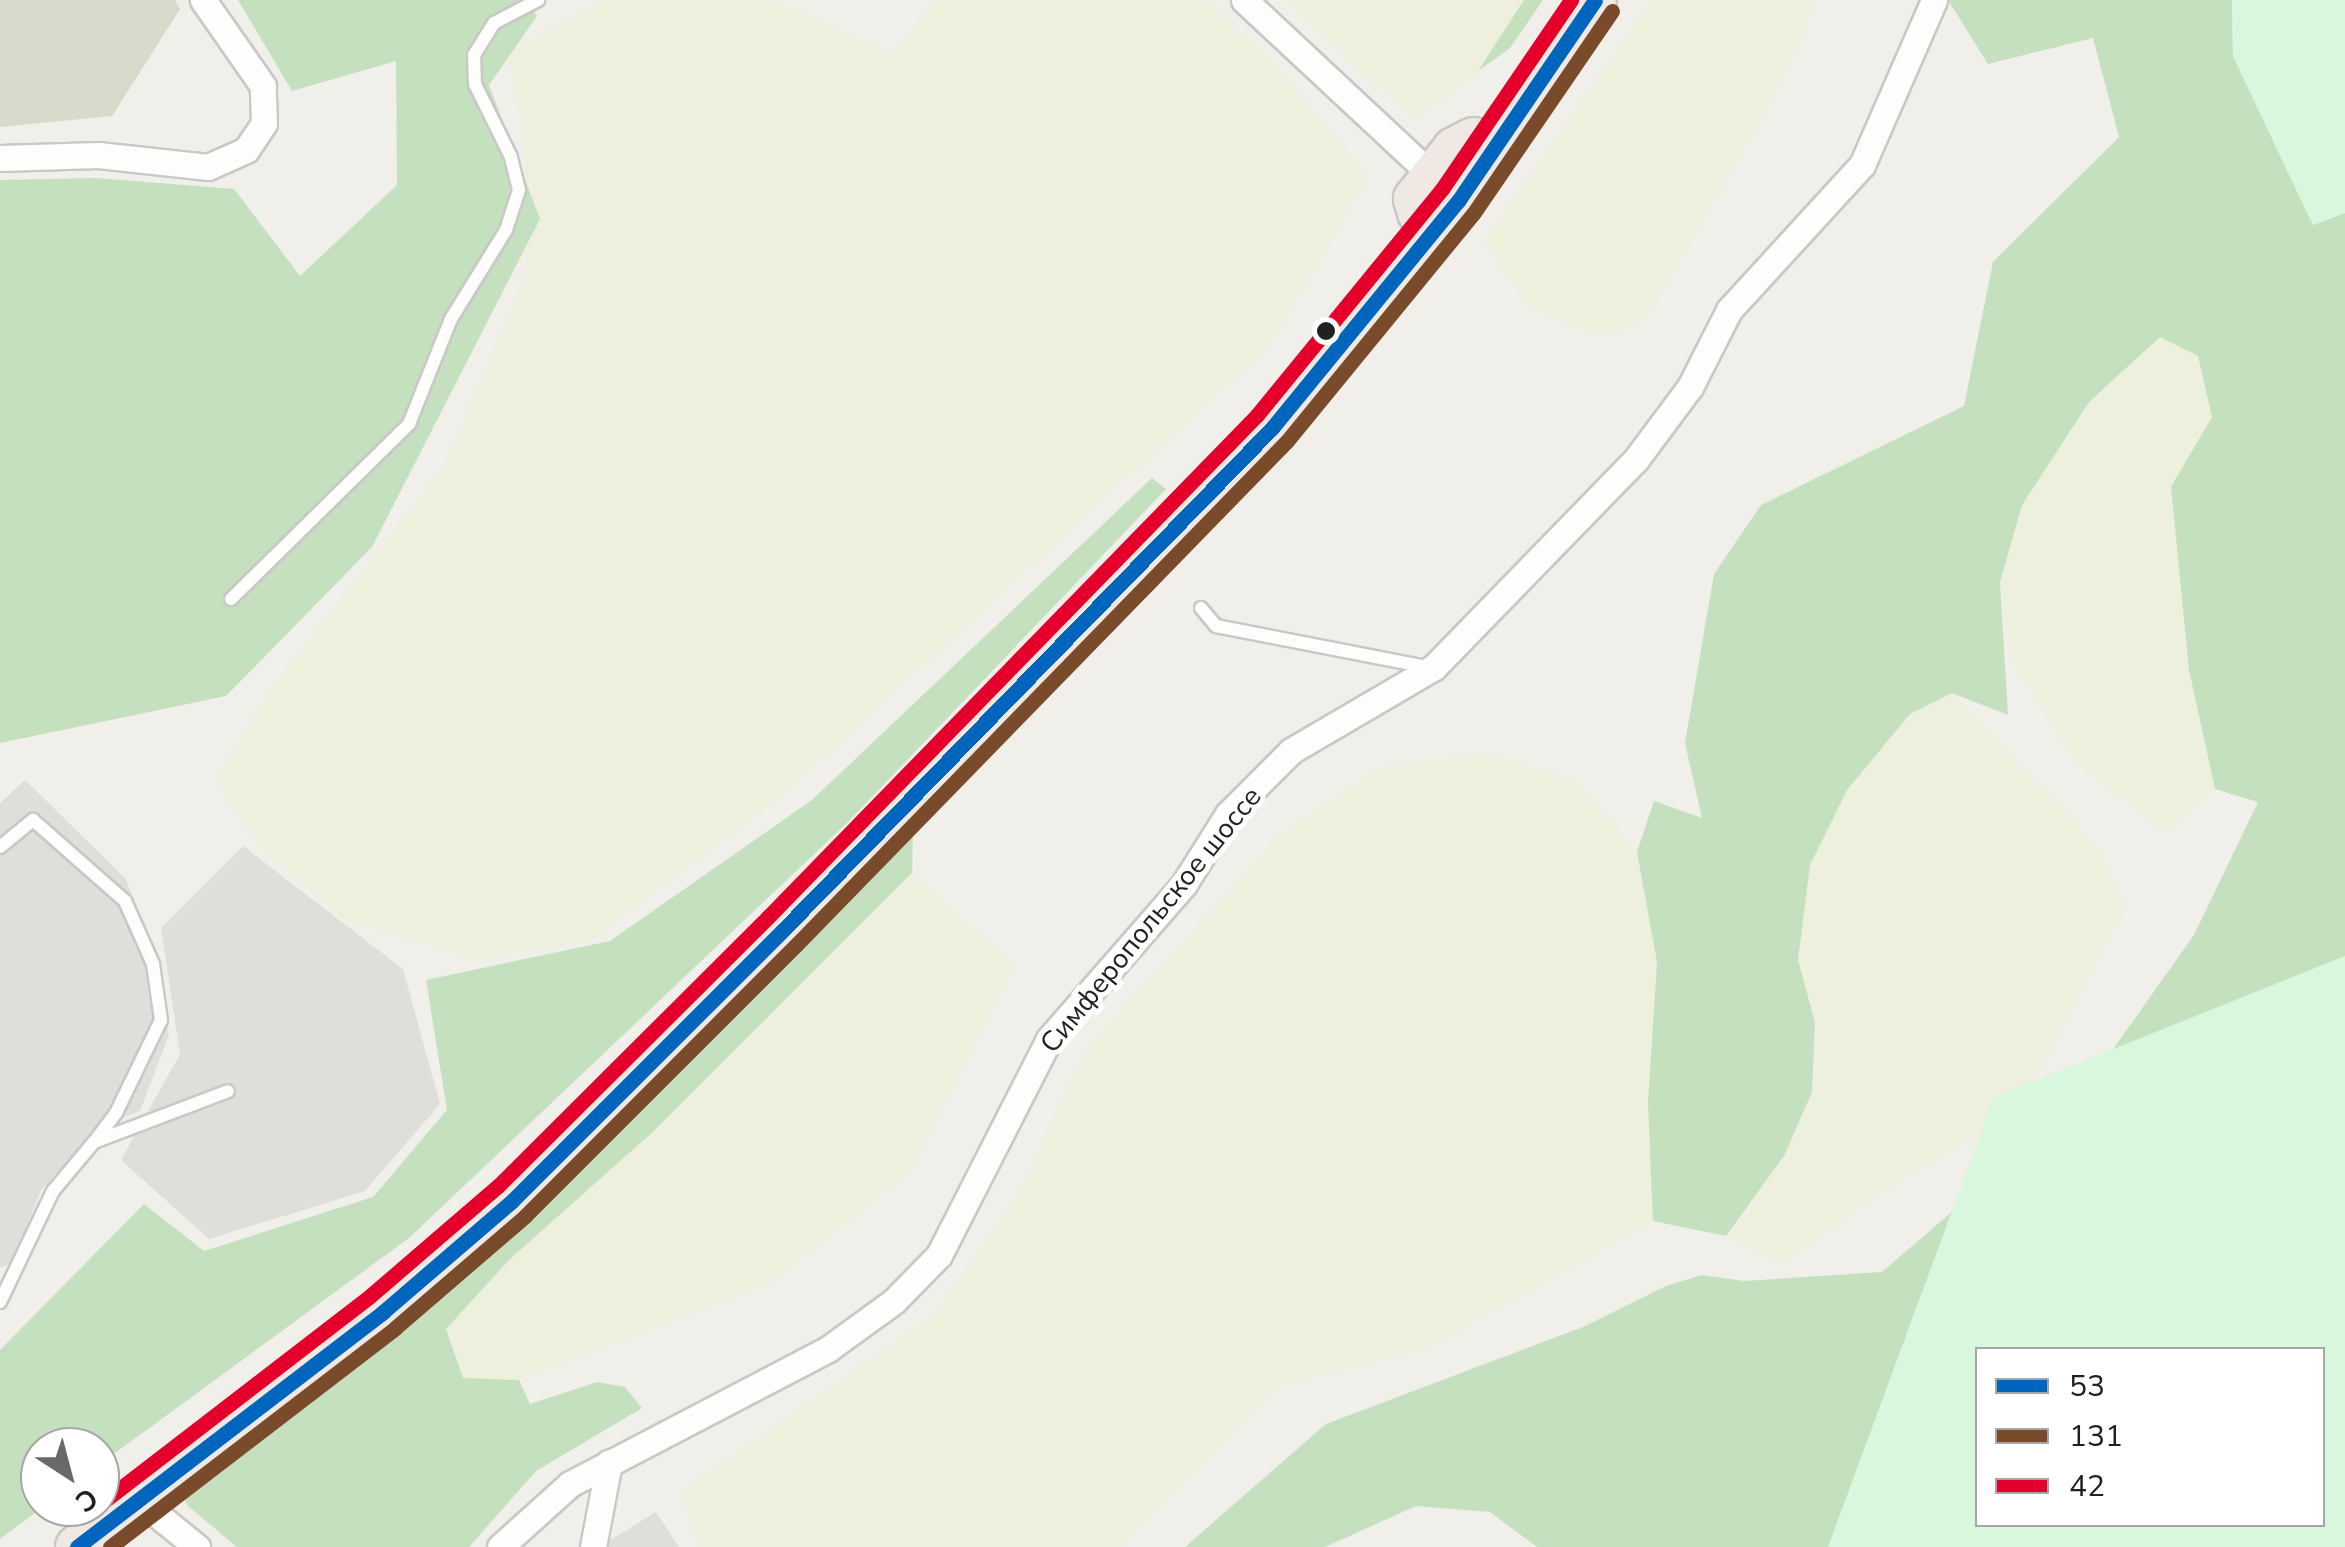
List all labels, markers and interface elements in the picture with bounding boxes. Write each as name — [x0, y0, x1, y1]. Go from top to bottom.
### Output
unlabelled marker — [1316, 321, 1336, 341]
street label: Симферопольское шоссе — [1033, 780, 1269, 1060]
legend — [1975, 1347, 2325, 1527]
text: 53 — [2069, 1366, 2105, 1407]
text: 131 — [2069, 1416, 2123, 1457]
north arrow — [20, 1427, 120, 1527]
text: 42 — [2069, 1466, 2105, 1507]
text: С — [68, 1479, 105, 1521]

